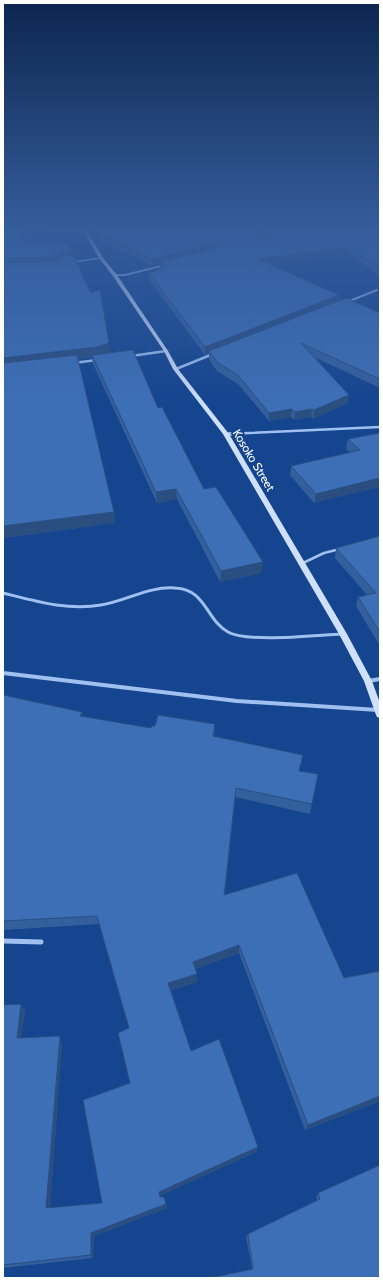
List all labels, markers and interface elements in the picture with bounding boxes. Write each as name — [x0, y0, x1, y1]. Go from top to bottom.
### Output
street label: Kosoko Street — [230, 426, 278, 494]

